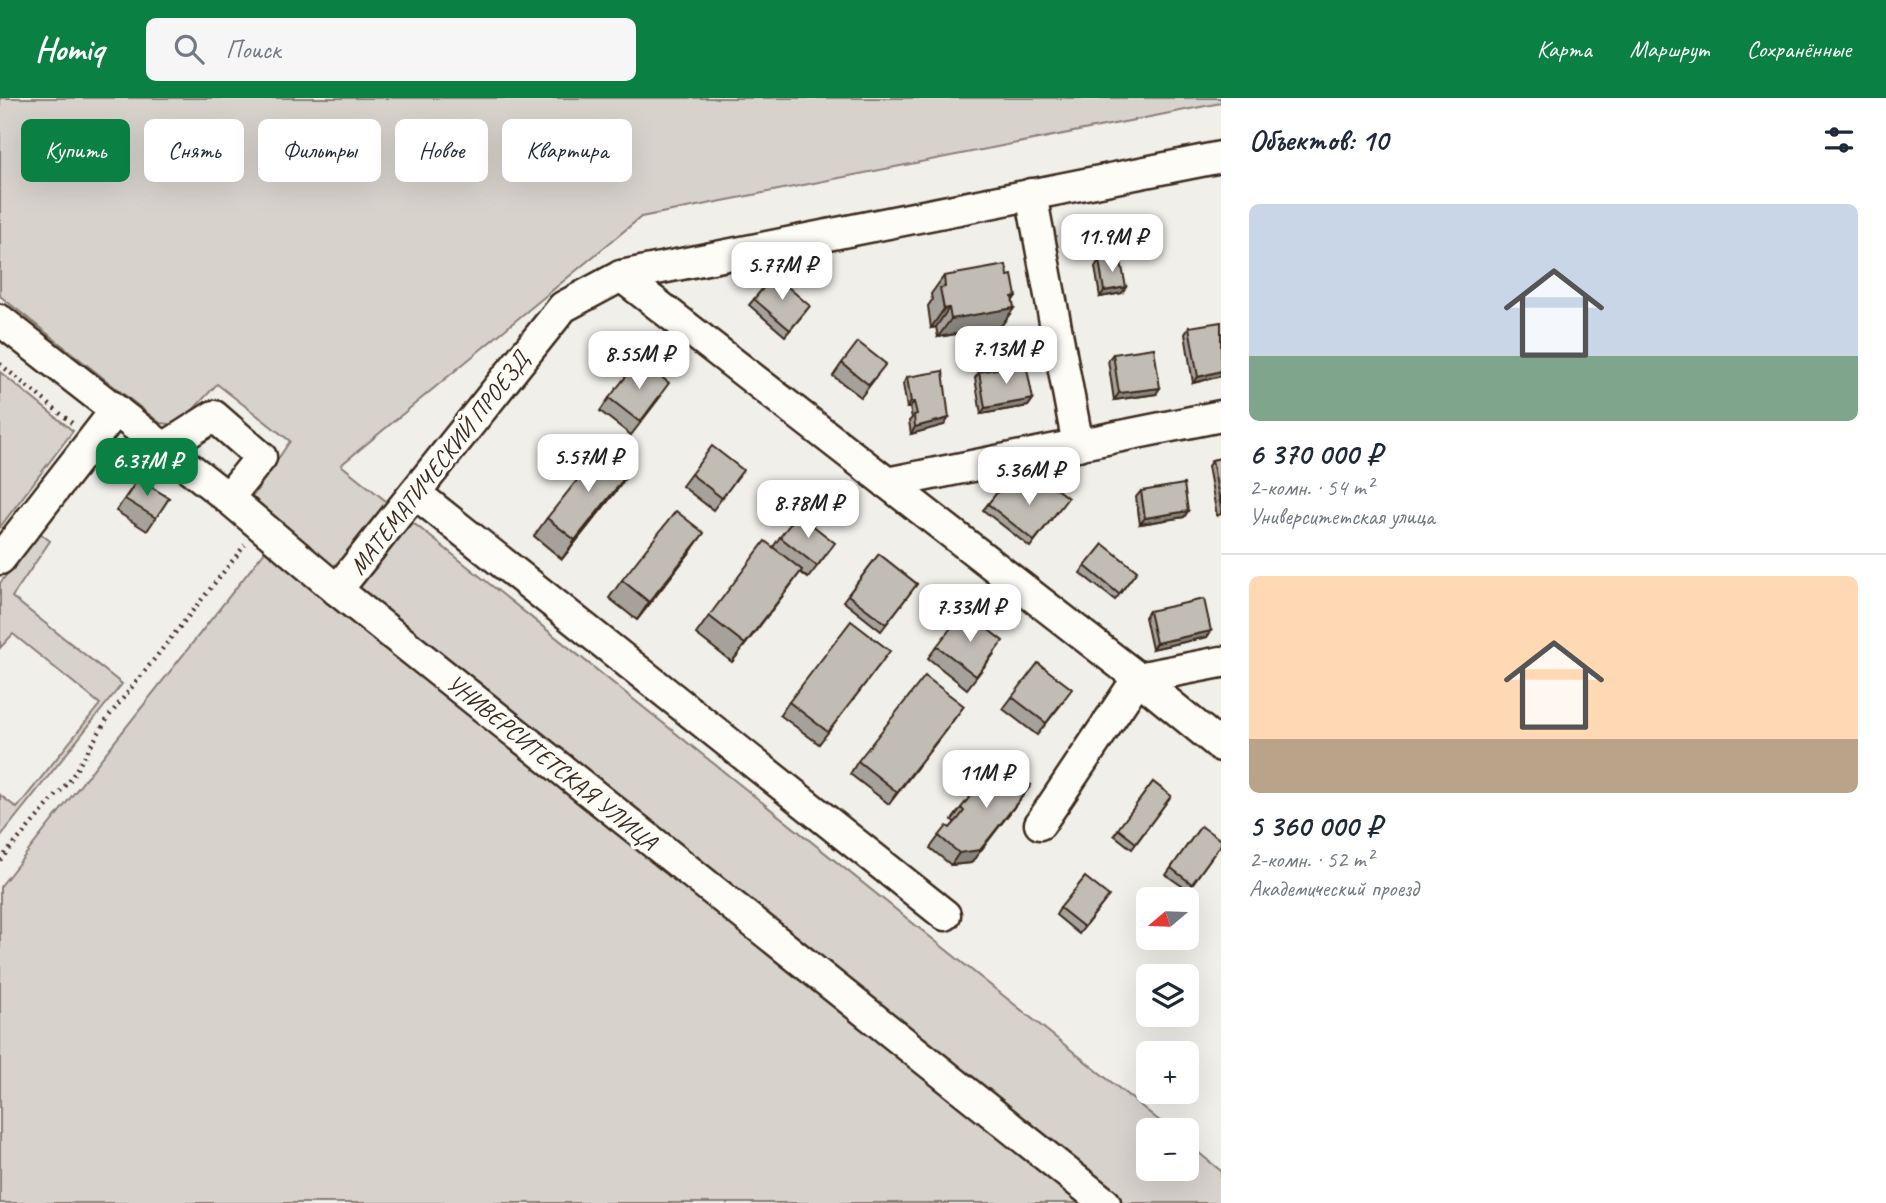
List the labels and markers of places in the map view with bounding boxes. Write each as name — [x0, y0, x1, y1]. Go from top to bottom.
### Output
pin: 11.9M ₽ — [1047, 214, 1177, 274]
pin: 5.77M ₽ — [717, 242, 847, 302]
pin: 7.13M ₽ — [941, 327, 1071, 386]
pin: 8.55M ₽ — [574, 331, 704, 391]
pin: 5.57M ₽ — [523, 434, 653, 494]
pin: 6.37M ₽ — [82, 438, 212, 498]
pin: 5.36M ₽ — [964, 448, 1094, 507]
pin: 8.78M ₽ — [743, 480, 873, 540]
pin: 7.33M ₽ — [905, 584, 1035, 644]
pin: 11M ₽ — [937, 750, 1035, 810]

